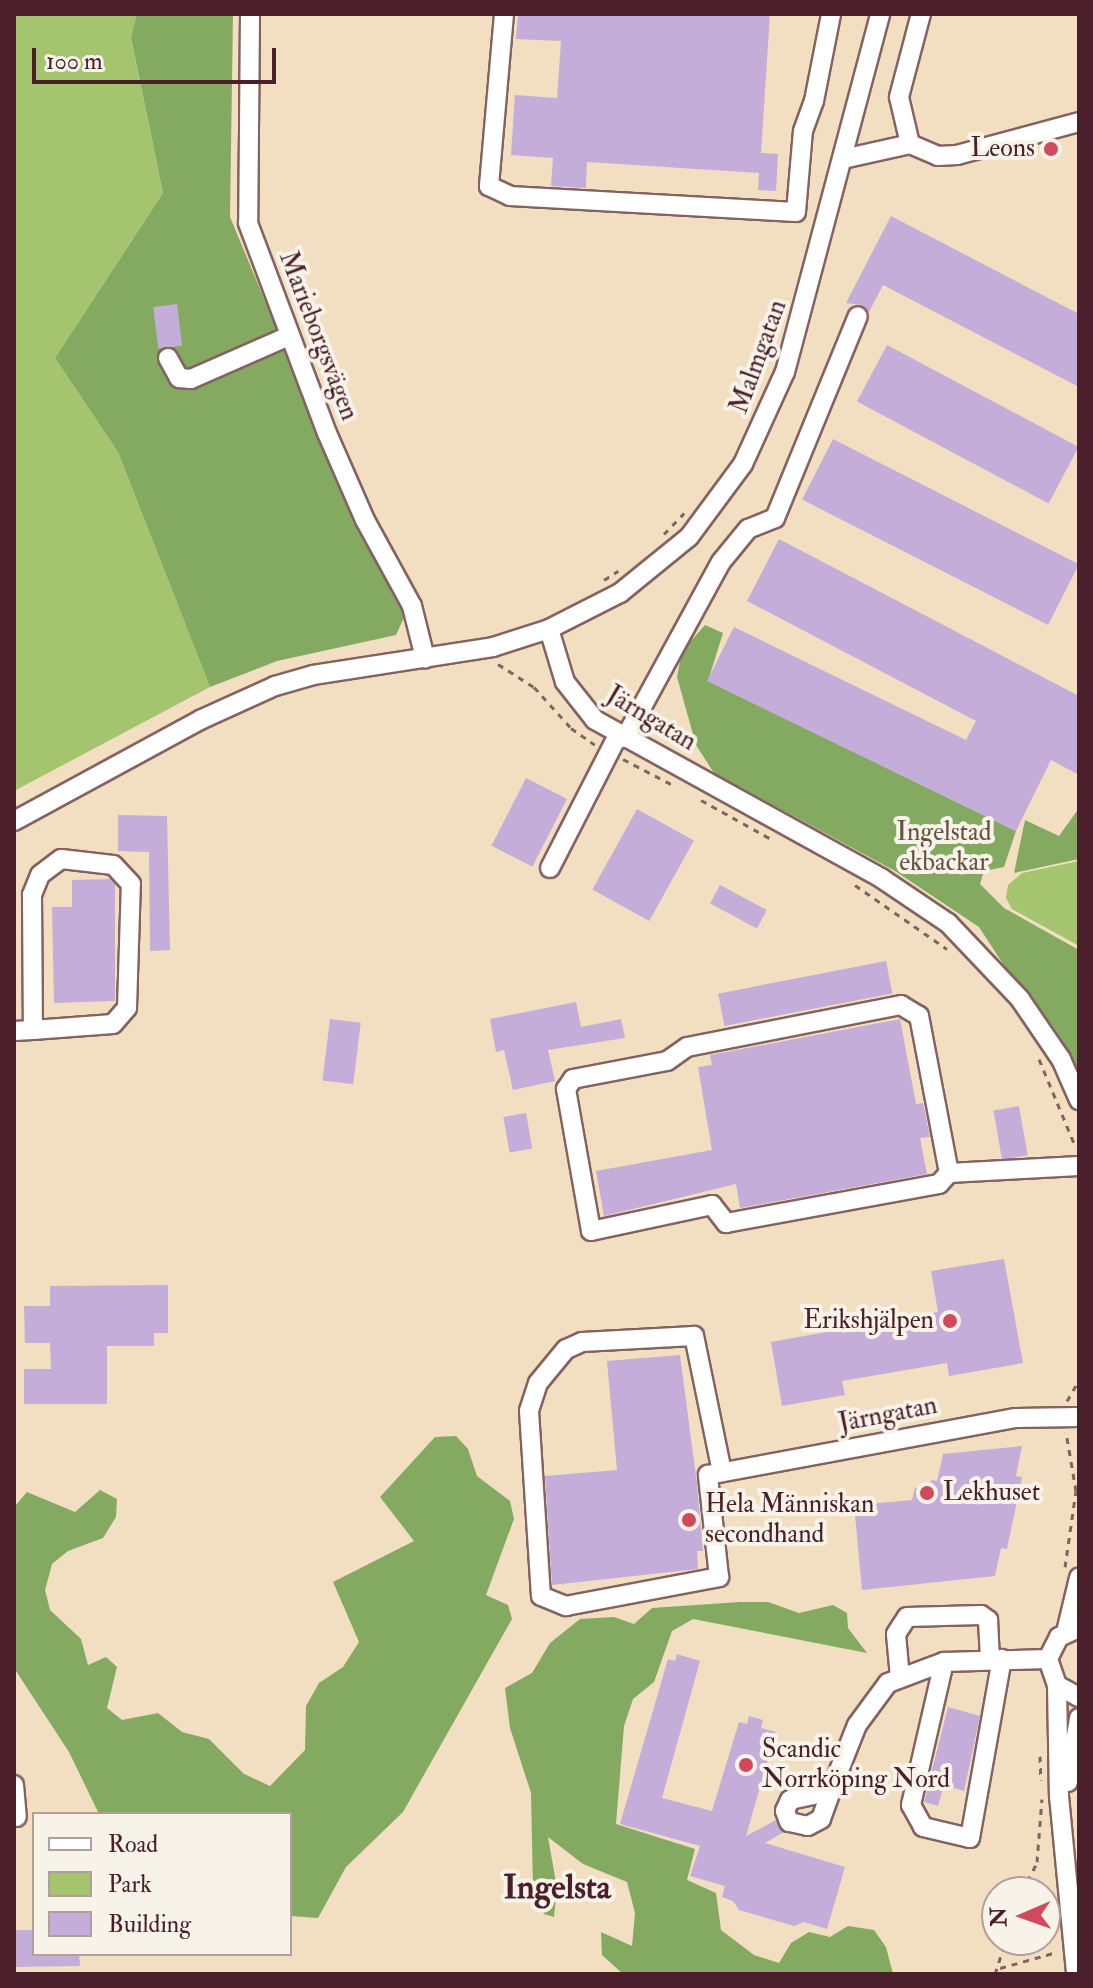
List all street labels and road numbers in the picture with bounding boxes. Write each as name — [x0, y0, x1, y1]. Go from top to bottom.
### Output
street label: Marieborgsvägen — [271, 247, 365, 425]
street label: Malmgatan — [724, 296, 794, 418]
street label: Järngatan — [600, 680, 702, 758]
street label: Järngatan — [836, 1390, 940, 1440]

